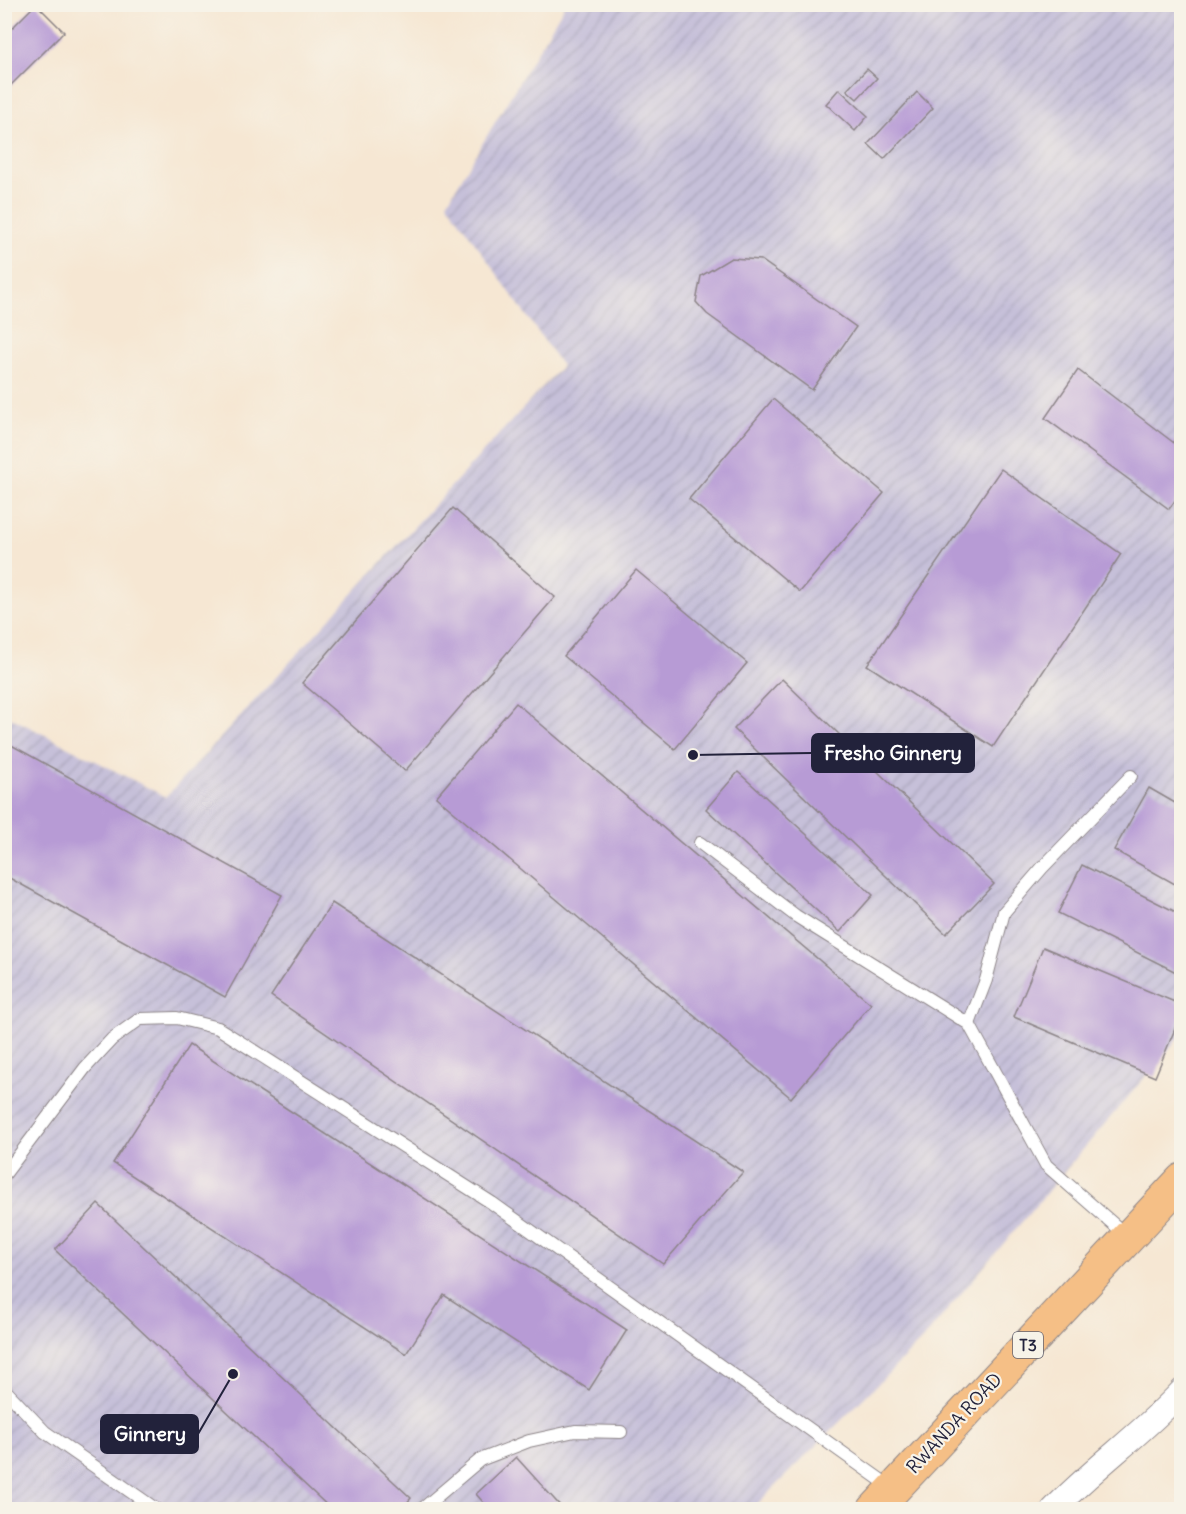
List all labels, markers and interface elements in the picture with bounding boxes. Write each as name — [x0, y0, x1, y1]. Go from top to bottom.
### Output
callout: Fresho Ginnery — [812, 734, 974, 772]
text: Fresho Ginnery — [824, 740, 962, 765]
road number: T3 — [1013, 1332, 1043, 1358]
street label: RWANDA ROAD — [901, 1368, 1007, 1478]
callout: Ginnery — [101, 1415, 198, 1453]
text: Ginnery — [114, 1421, 186, 1446]

